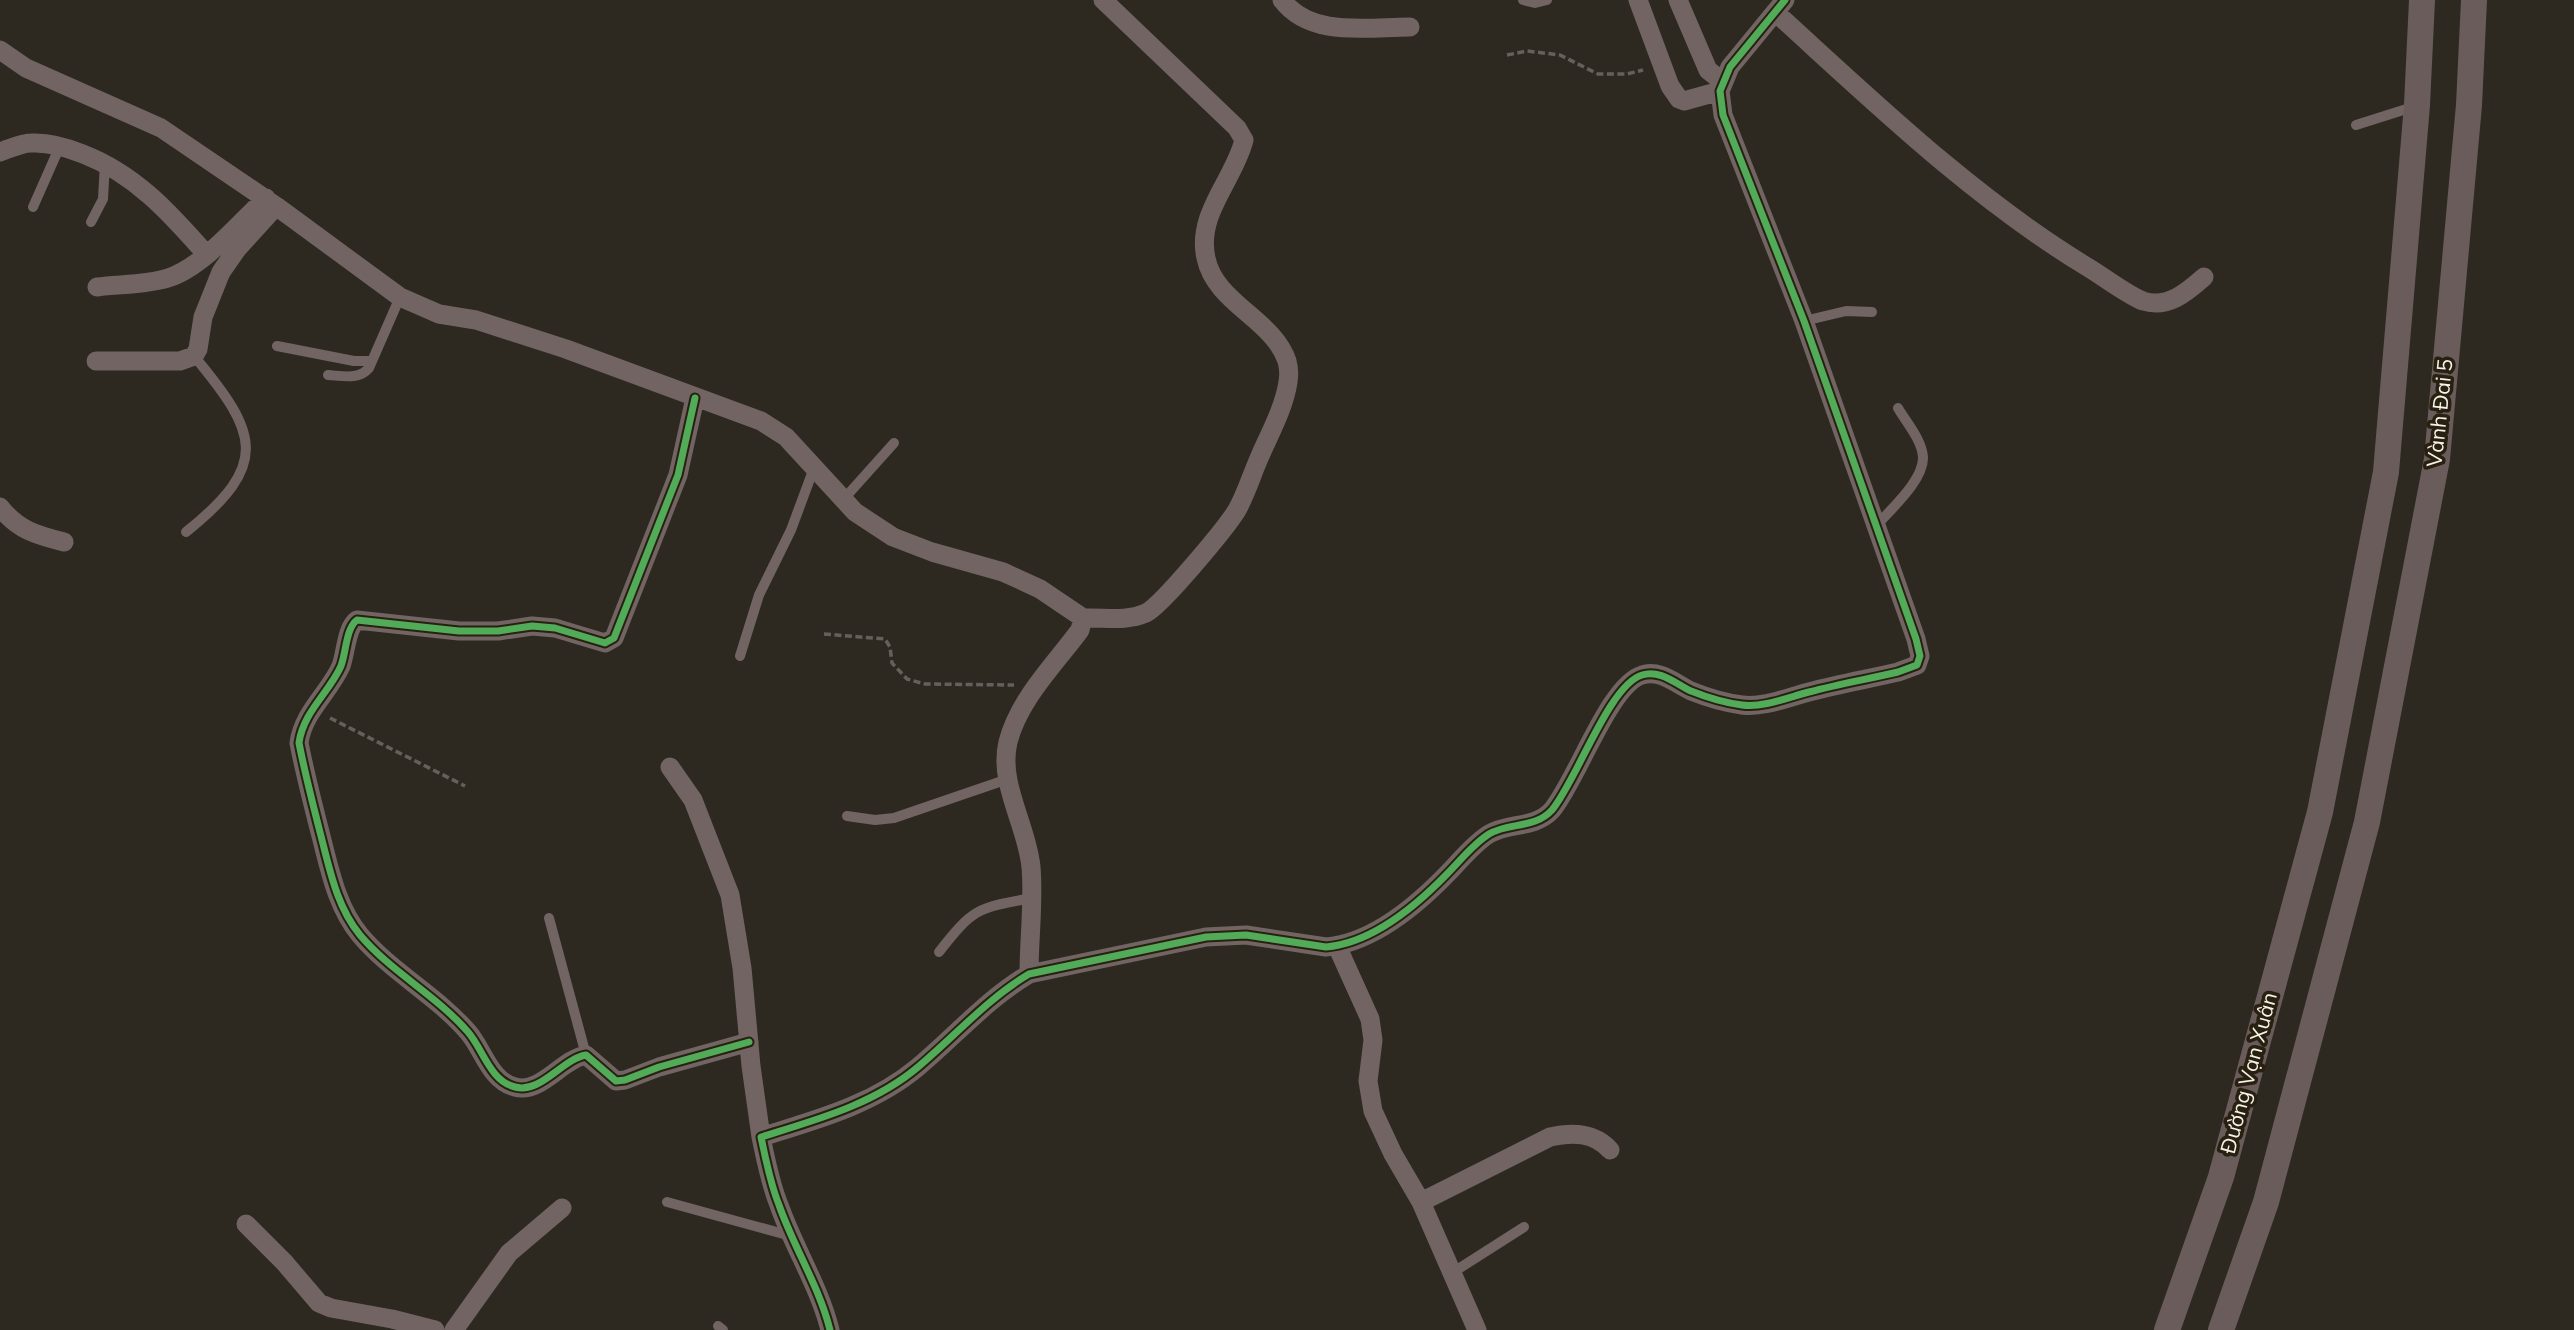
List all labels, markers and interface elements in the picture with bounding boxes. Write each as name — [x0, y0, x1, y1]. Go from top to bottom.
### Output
street label: Vành Đai 5 — [2420, 357, 2458, 468]
street label: Đường Vạn Xuân — [2214, 989, 2282, 1156]

